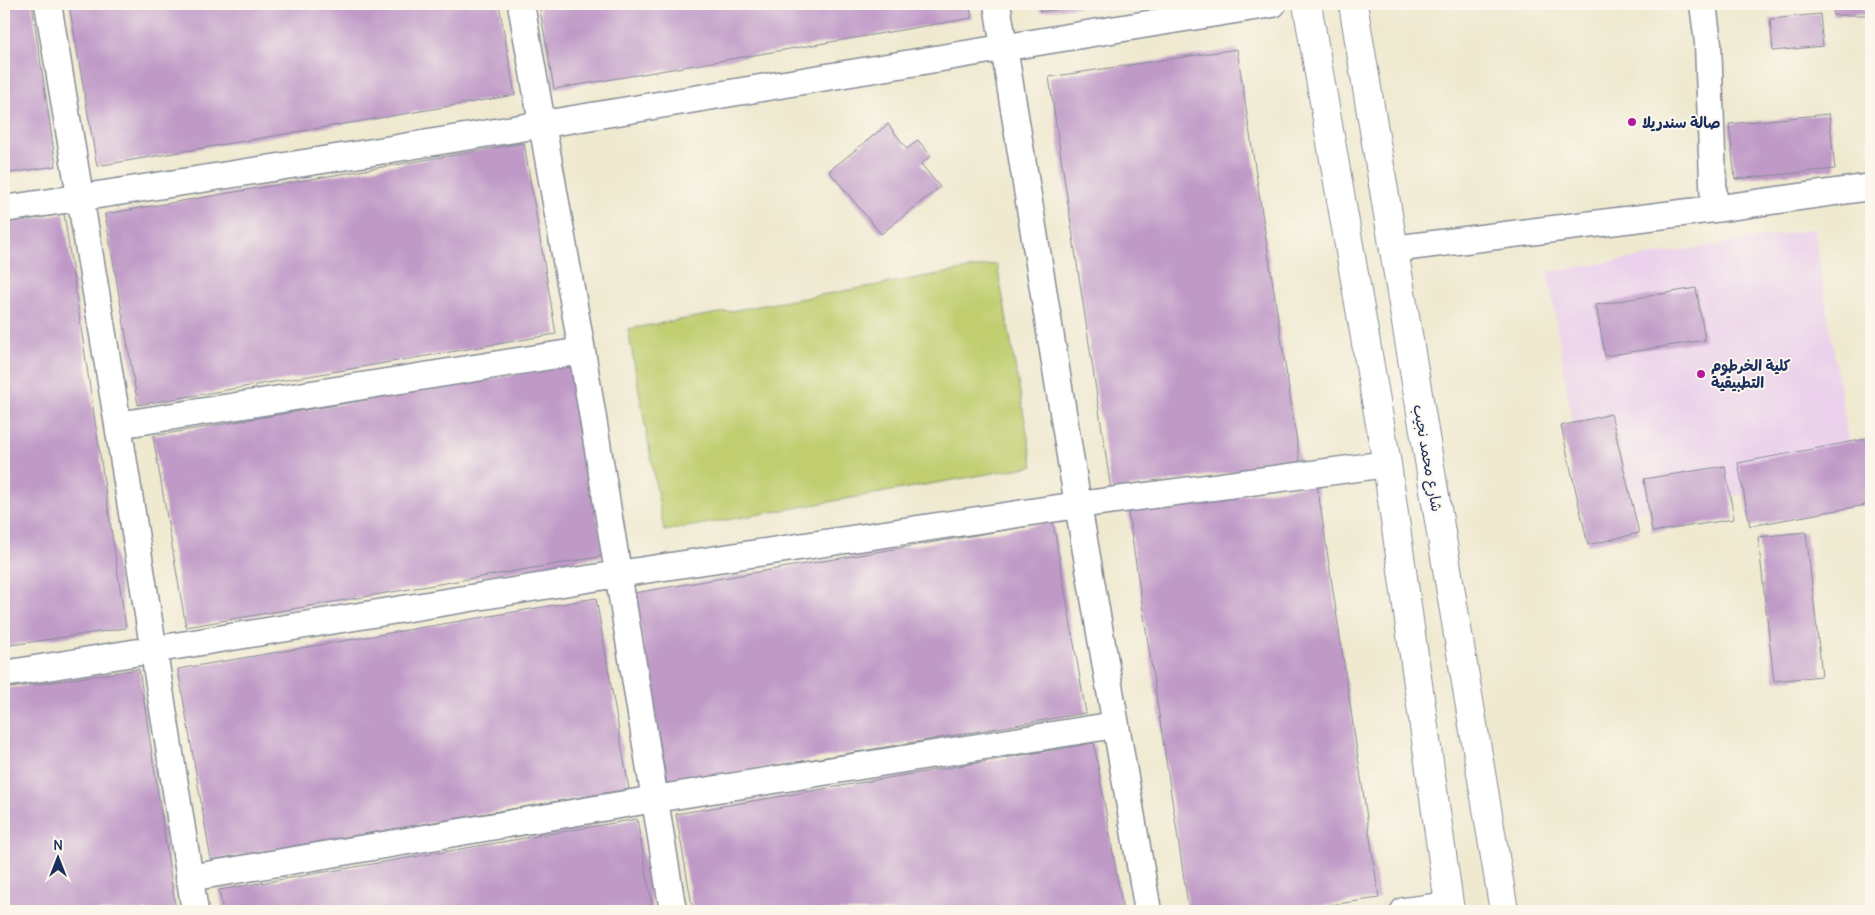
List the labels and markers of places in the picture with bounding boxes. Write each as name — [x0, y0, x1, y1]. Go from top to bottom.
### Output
place label: صالة سندريلا — [1642, 113, 1720, 132]
marker: صالة سندريلا — [1626, 116, 1638, 128]
place label: كلية الخرطوم التطبيقية — [1711, 356, 1791, 392]
marker: كلية الخرطوم التطبيقية — [1695, 368, 1707, 380]

